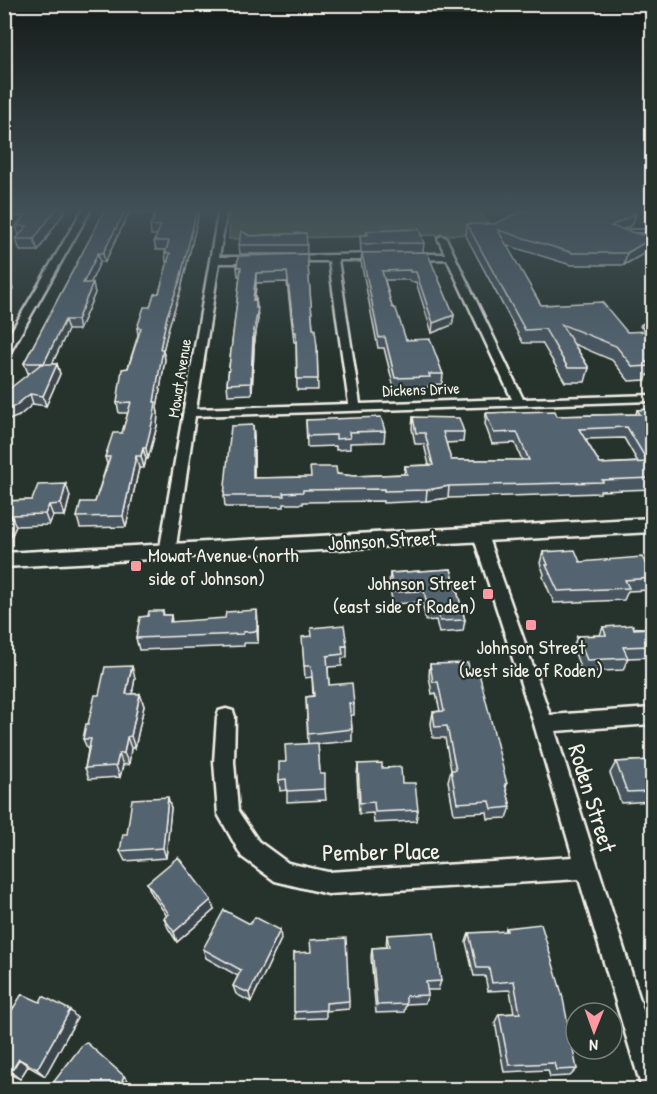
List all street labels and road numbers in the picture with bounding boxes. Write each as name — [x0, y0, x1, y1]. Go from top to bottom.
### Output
street label: Mowat Avenue — [162, 336, 196, 419]
street label: Dickens Drive — [382, 377, 461, 401]
street label: Johnson Street — [327, 524, 438, 556]
street label: Roden Street — [561, 740, 625, 857]
street label: Pember Place — [322, 834, 441, 868]

